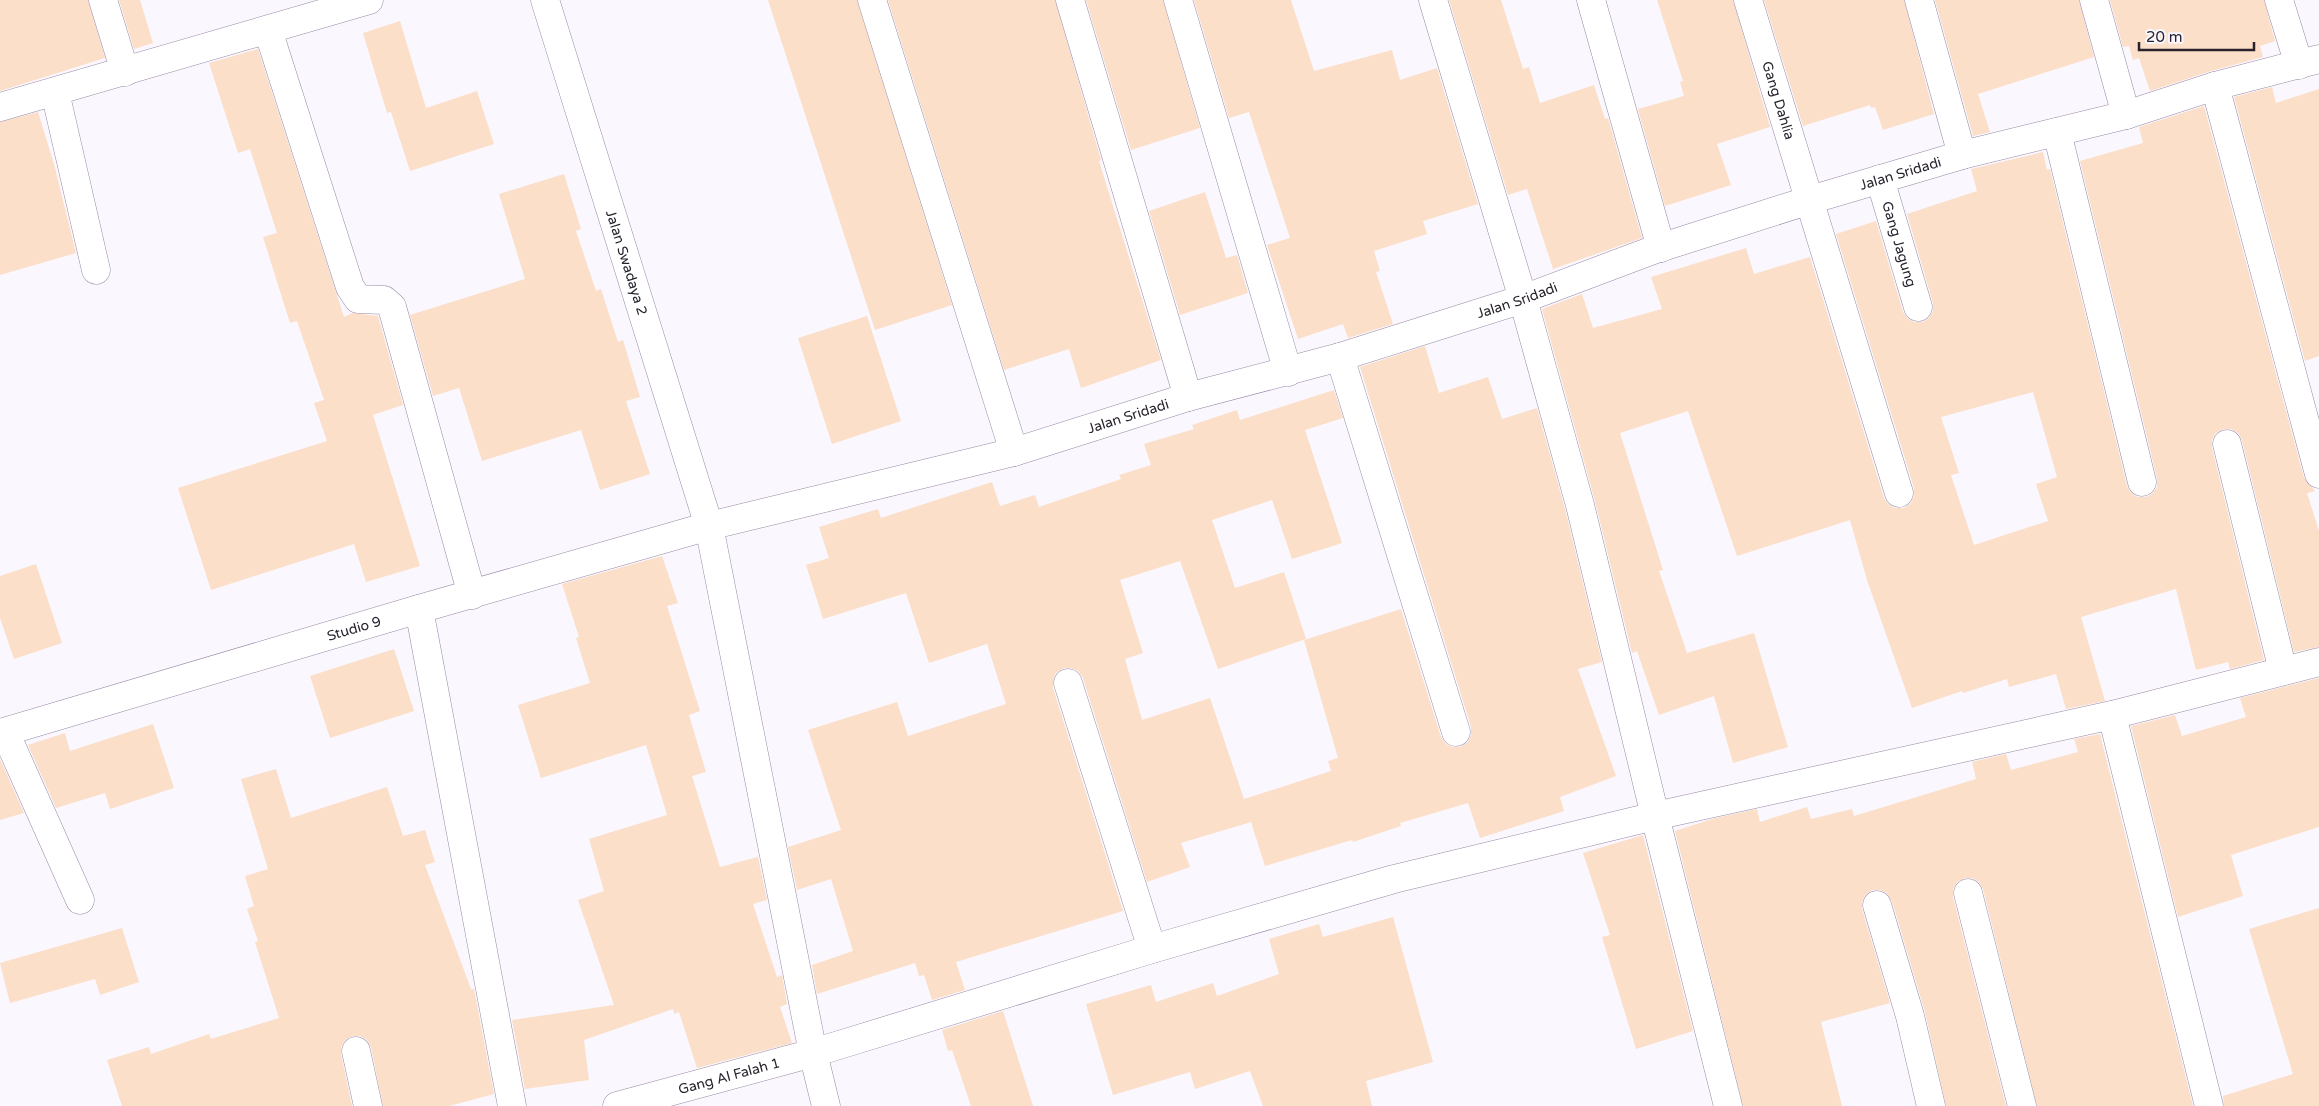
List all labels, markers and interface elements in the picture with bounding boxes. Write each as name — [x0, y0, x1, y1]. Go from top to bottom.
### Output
scale bar — [2139, 20, 2254, 52]
text: 20 m — [2146, 28, 2183, 46]
street label: Gang Dahlia — [1758, 59, 1798, 142]
street label: Jalan Sridadi — [1858, 154, 1943, 194]
street label: Gang Jagung — [1878, 199, 1920, 289]
street label: Jalan Swadaya 2 — [602, 208, 651, 317]
street label: Jalan Sridadi — [1475, 279, 1560, 322]
street label: Jalan Sridadi — [1085, 396, 1171, 437]
street label: Studio 9 — [325, 613, 383, 645]
street label: Gang Al Falah 1 — [676, 1054, 782, 1098]

